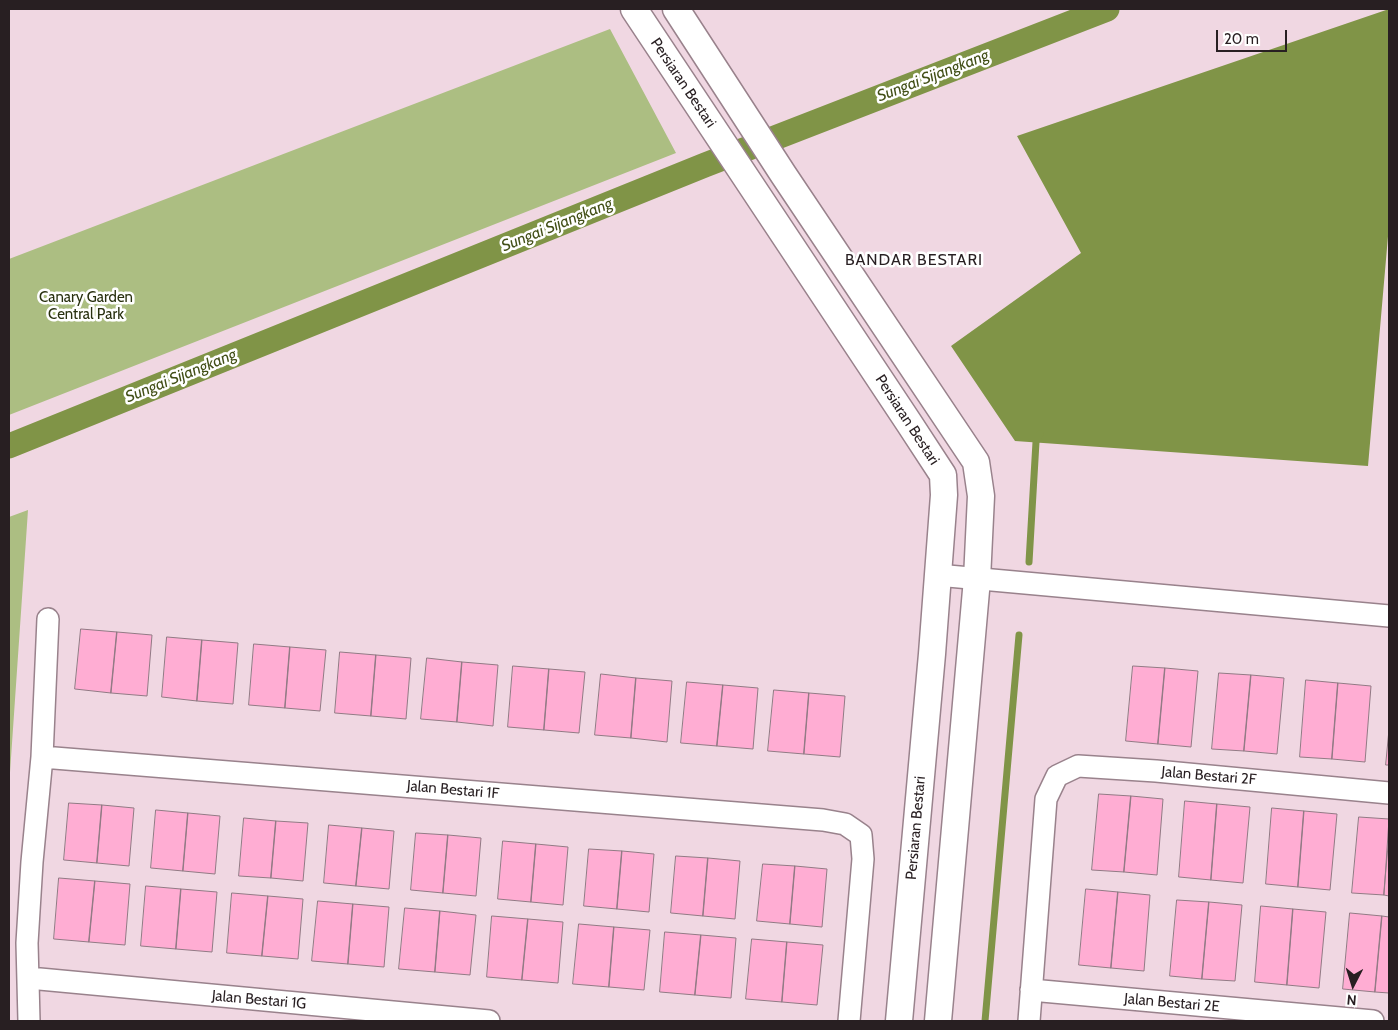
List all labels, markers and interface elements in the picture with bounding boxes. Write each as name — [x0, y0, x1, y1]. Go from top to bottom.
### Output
scale bar — [1218, 20, 1289, 52]
text: 20 m — [1224, 30, 1259, 48]
street label: Persiaran Bestari — [646, 35, 720, 131]
water label: Sungai Sijangkang — [874, 46, 992, 106]
water label: Sungai Sijangkang — [499, 194, 615, 256]
district label: BANDAR BESTARI — [843, 250, 985, 270]
park label: Canary Garden Central Park — [39, 289, 133, 324]
water label: Sungai Sijangkang — [123, 345, 239, 407]
street label: Persiaran Bestari — [871, 371, 943, 469]
street label: Jalan Bestari 2F — [1161, 763, 1257, 789]
street label: Persiaran Bestari — [903, 775, 929, 881]
street label: Jalan Bestari 1F — [406, 777, 500, 803]
north arrow — [1328, 960, 1378, 1010]
street label: Jalan Bestari 1G — [211, 987, 307, 1013]
street label: Jalan Bestari 2E — [1123, 990, 1221, 1016]
text: N — [1346, 991, 1357, 1009]

